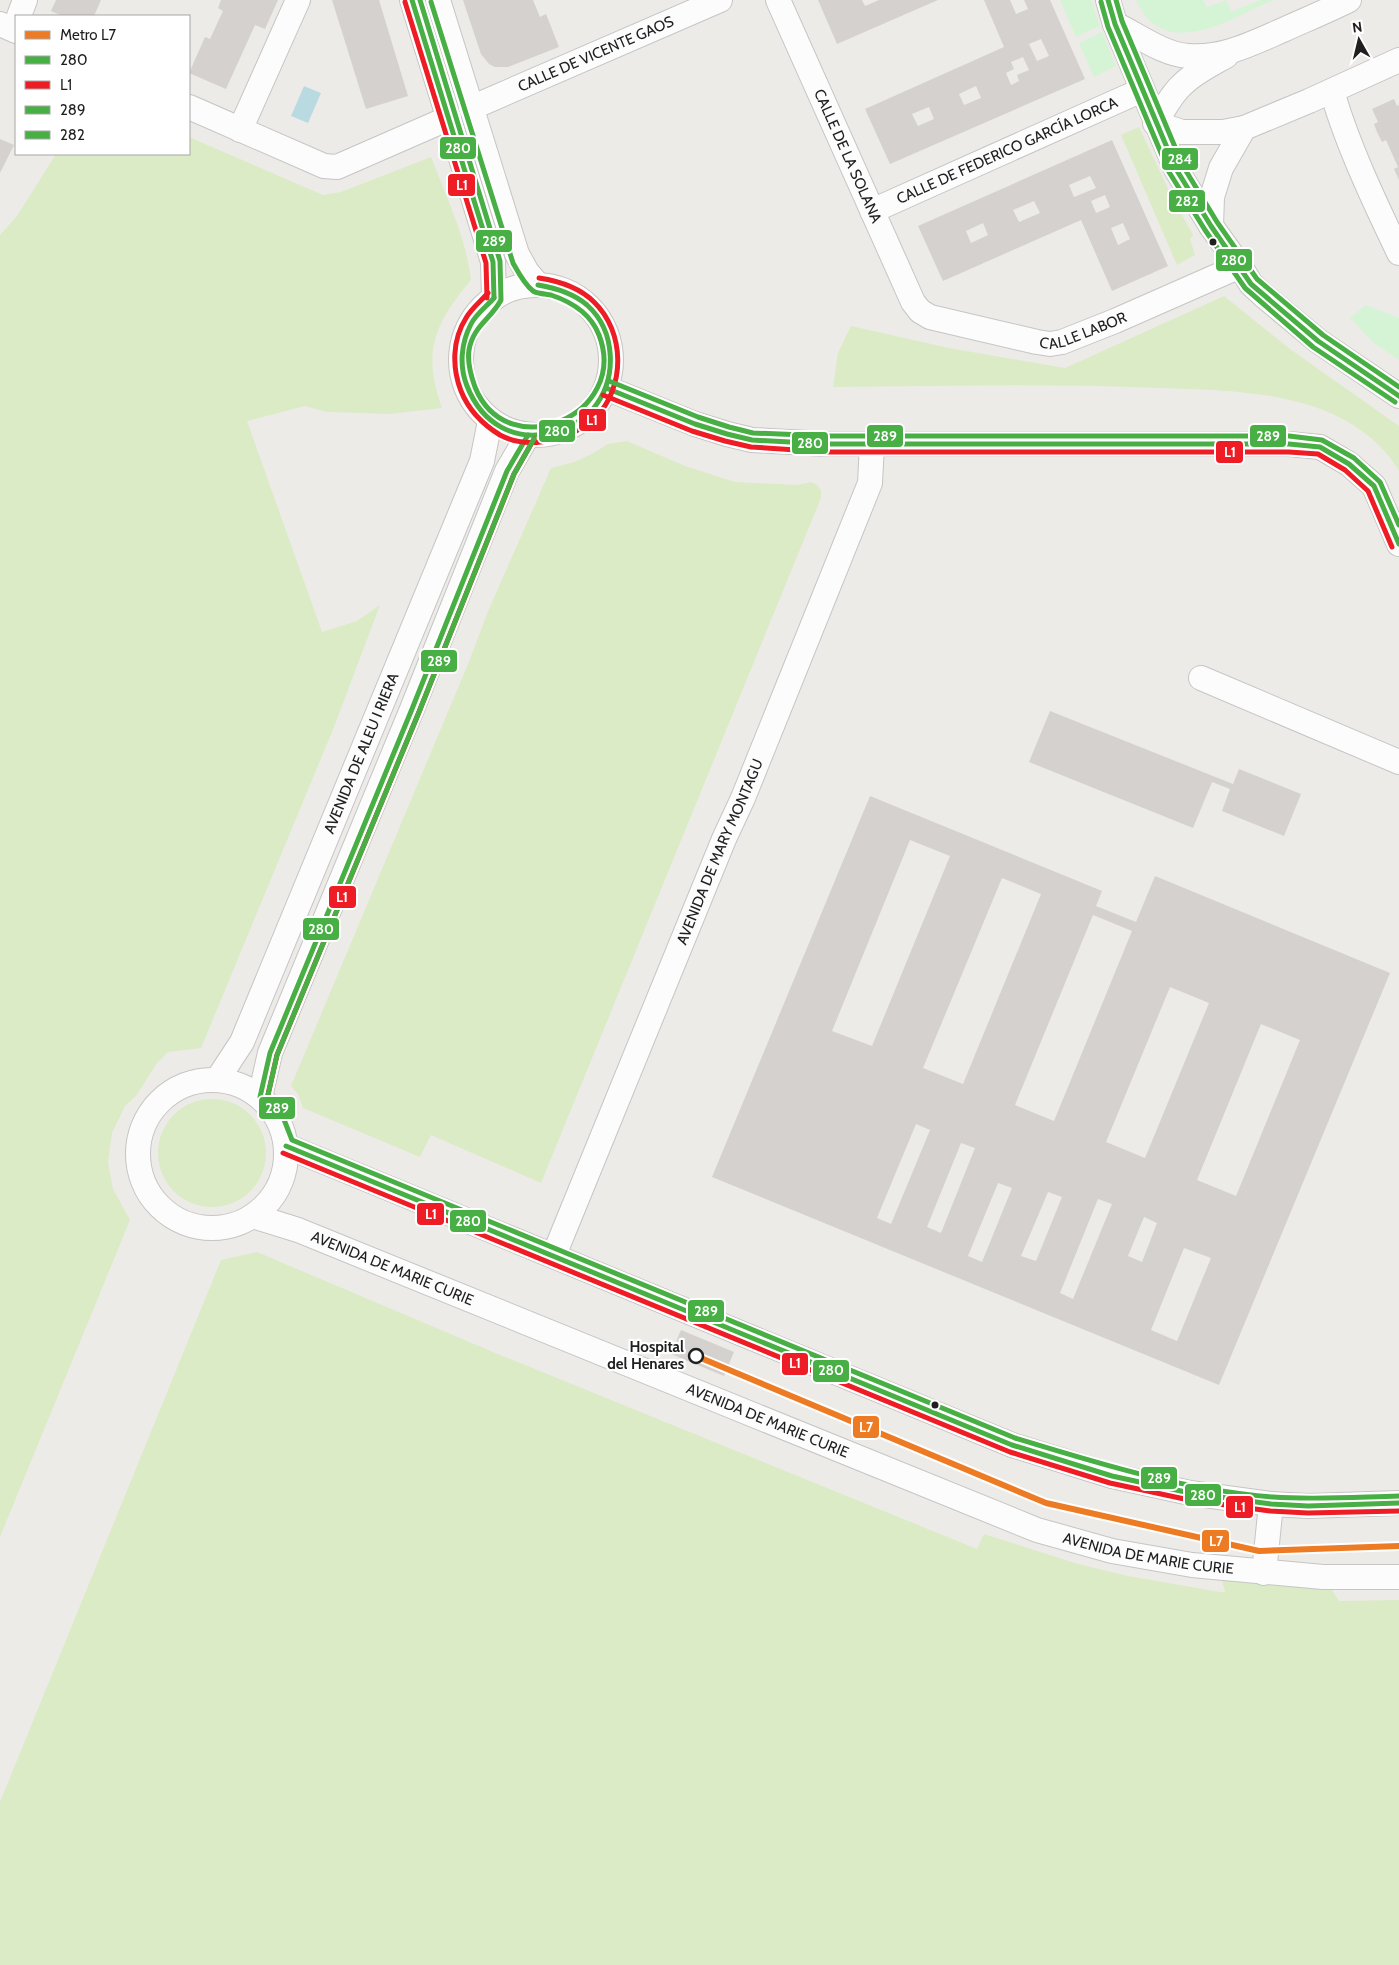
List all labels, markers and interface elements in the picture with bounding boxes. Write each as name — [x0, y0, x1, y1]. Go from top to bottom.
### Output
street label: CALLE DE VICENTE GAOS — [515, 12, 677, 96]
legend — [15, 15, 190, 155]
north arrow — [1334, 15, 1384, 65]
text: N — [1351, 18, 1363, 37]
text: Metro L7 — [60, 26, 116, 44]
text: 280 — [60, 51, 87, 69]
text: L1 — [60, 76, 72, 94]
street label: CALLE DE LA SOLANA — [810, 86, 886, 227]
street label: CALLE DE FEDERICO GARCÍA LORCA — [894, 93, 1121, 208]
text: 289 — [60, 101, 85, 119]
text: 282 — [60, 126, 85, 144]
line badge: 280 — [439, 136, 477, 160]
text: 280 — [445, 139, 471, 157]
line badge: 284 — [1161, 147, 1199, 171]
text: 284 — [1168, 150, 1192, 168]
line badge: L1 — [447, 173, 476, 197]
text: L1 — [456, 176, 468, 194]
line badge: 282 — [1168, 189, 1206, 213]
text: 282 — [1175, 192, 1199, 210]
line badge: 289 — [475, 229, 513, 253]
text: 289 — [482, 232, 506, 250]
unlabelled marker — [1208, 237, 1218, 247]
line badge: 280 — [1215, 248, 1253, 272]
text: 280 — [1221, 251, 1247, 269]
street label: CALLE LABOR — [1038, 308, 1129, 353]
line badge: L1 — [578, 408, 607, 432]
text: L1 — [586, 411, 598, 429]
line badge: 280 — [538, 419, 576, 443]
text: 280 — [544, 422, 570, 440]
line badge: 289 — [866, 424, 904, 448]
line badge: 289 — [1249, 424, 1287, 448]
text: 289 — [873, 427, 897, 445]
text: 289 — [1256, 427, 1280, 445]
line badge: 280 — [791, 431, 829, 455]
text: 280 — [797, 434, 823, 452]
line badge: L1 — [1215, 440, 1244, 464]
text: L1 — [1224, 443, 1236, 461]
line badge: 289 — [420, 649, 458, 673]
text: 289 — [427, 652, 451, 670]
street label: AVENIDA DE ALEU I RIERA — [320, 669, 403, 836]
street label: AVENIDA DE MARY MONTAGU — [673, 756, 767, 947]
line badge: L1 — [328, 885, 357, 909]
text: L1 — [336, 888, 348, 906]
line badge: 280 — [302, 917, 340, 941]
text: 280 — [308, 920, 334, 938]
line badge: 289 — [258, 1096, 296, 1120]
text: 289 — [265, 1099, 289, 1117]
line badge: L1 — [416, 1202, 445, 1226]
text: L1 — [425, 1205, 437, 1223]
line badge: 280 — [449, 1209, 487, 1233]
text: 280 — [455, 1212, 481, 1230]
street label: AVENIDA DE MARIE CURIE — [309, 1227, 476, 1309]
line badge: 289 — [687, 1299, 725, 1323]
text: 289 — [694, 1302, 718, 1320]
place label: Hospital del Henares — [607, 1338, 684, 1373]
marker: Hospital del Henares — [688, 1348, 704, 1364]
line badge: L1 — [781, 1352, 809, 1376]
text: L1 — [789, 1354, 801, 1372]
line badge: 280 — [812, 1359, 850, 1383]
text: 280 — [818, 1361, 844, 1379]
street label: AVENIDA DE MARIE CURIE — [684, 1380, 851, 1462]
unlabelled marker — [930, 1400, 940, 1410]
line badge: L7 — [852, 1415, 880, 1439]
text: L7 — [859, 1418, 874, 1436]
line badge: 289 — [1140, 1466, 1178, 1490]
text: 289 — [1147, 1469, 1171, 1487]
line badge: 280 — [1184, 1483, 1222, 1507]
text: 280 — [1190, 1486, 1216, 1504]
line badge: L1 — [1225, 1495, 1254, 1519]
text: L1 — [1234, 1498, 1246, 1516]
street label: AVENIDA DE MARIE CURIE — [1061, 1529, 1235, 1578]
line badge: L7 — [1201, 1529, 1230, 1553]
text: L7 — [1209, 1532, 1224, 1550]

